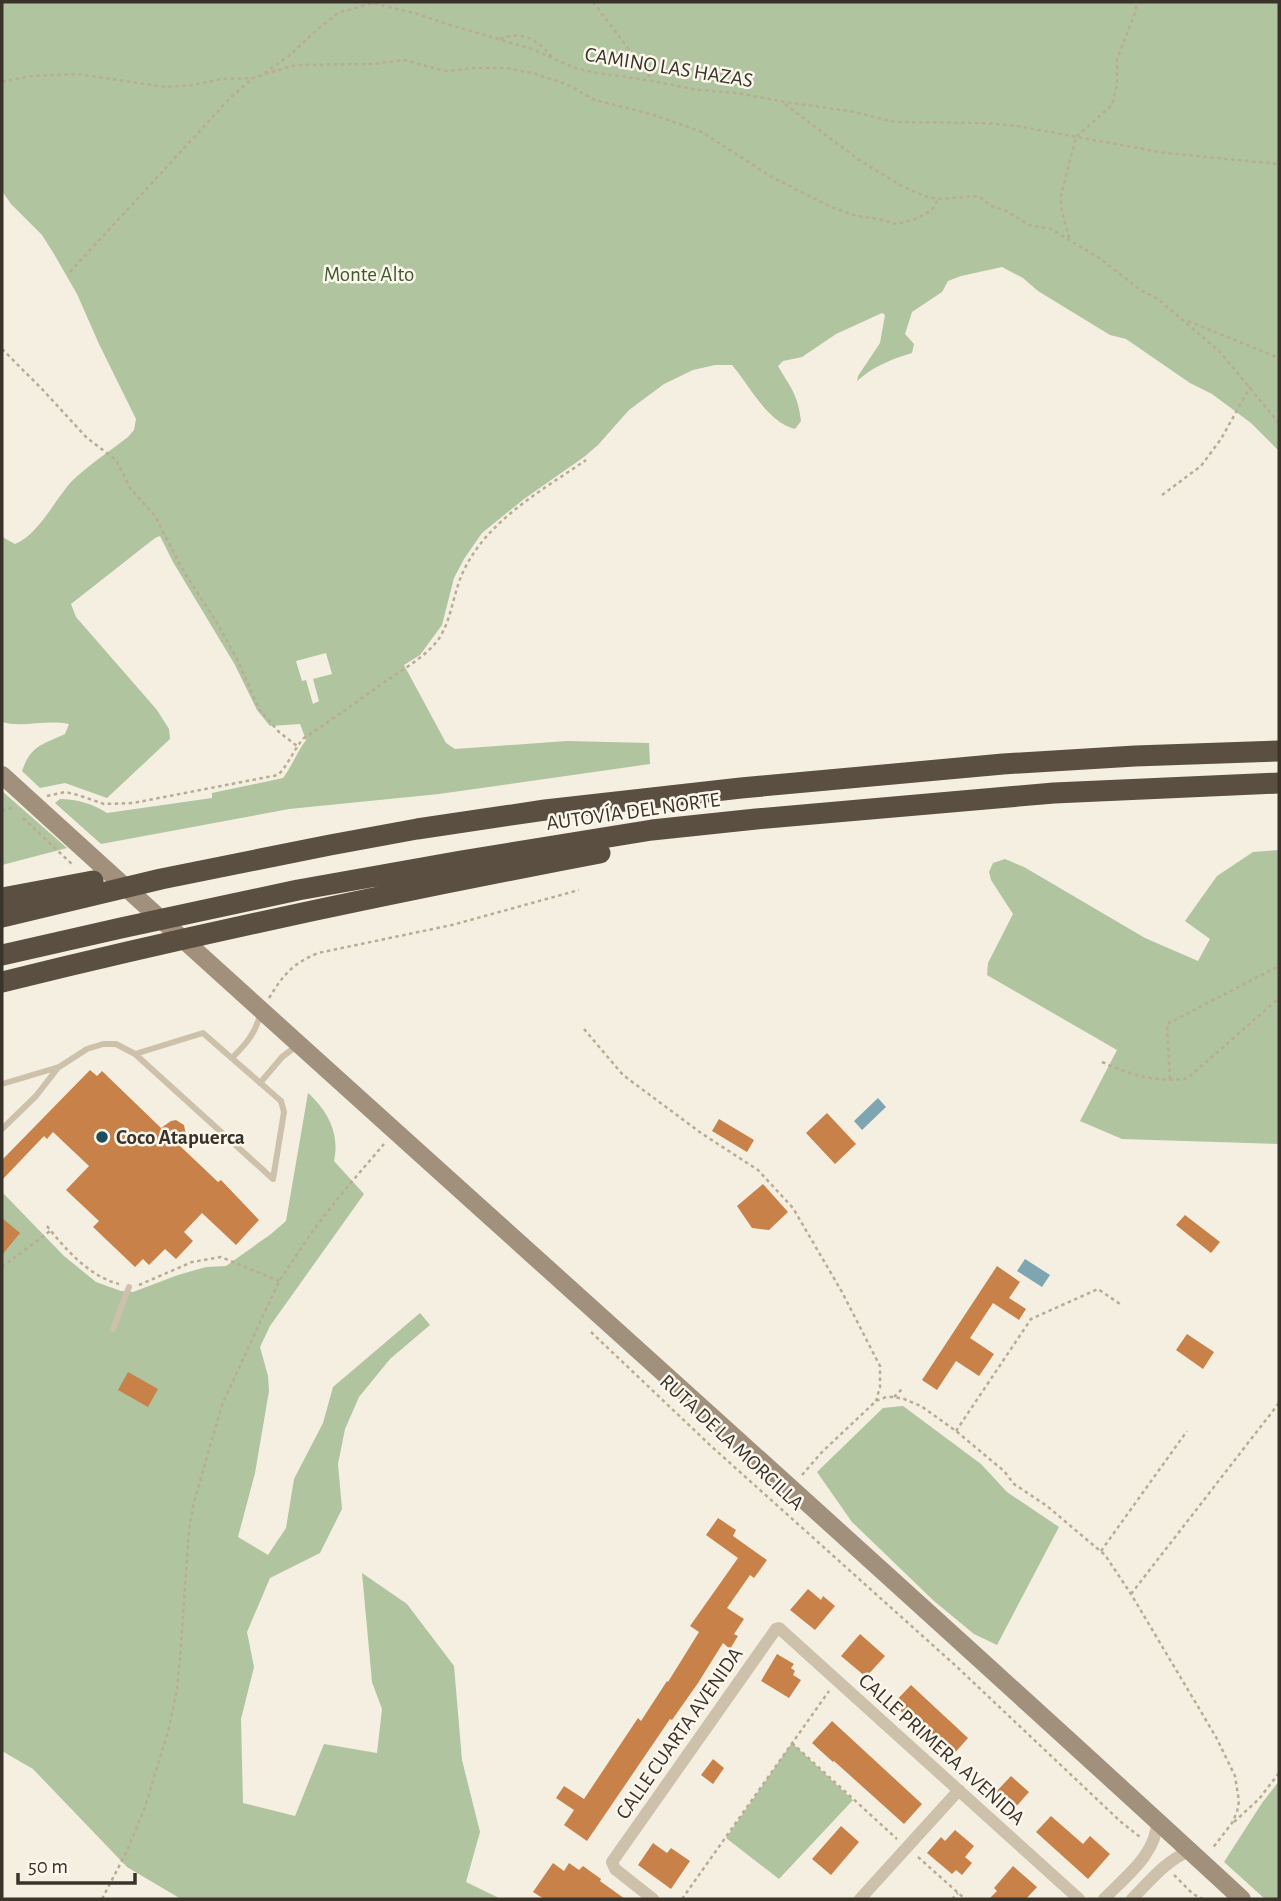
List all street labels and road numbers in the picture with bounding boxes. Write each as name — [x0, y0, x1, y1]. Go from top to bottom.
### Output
street label: CAMINO LAS HAZAS — [583, 44, 755, 91]
street label: AUTOVÍA DEL NORTE — [545, 787, 721, 834]
street label: RUTA DE LA MORCILLA — [656, 1371, 808, 1514]
street label: CALLE CUARTA AVENIDA — [612, 1643, 747, 1823]
street label: CALLE PRIMERA AVENIDA — [855, 1670, 1029, 1829]

